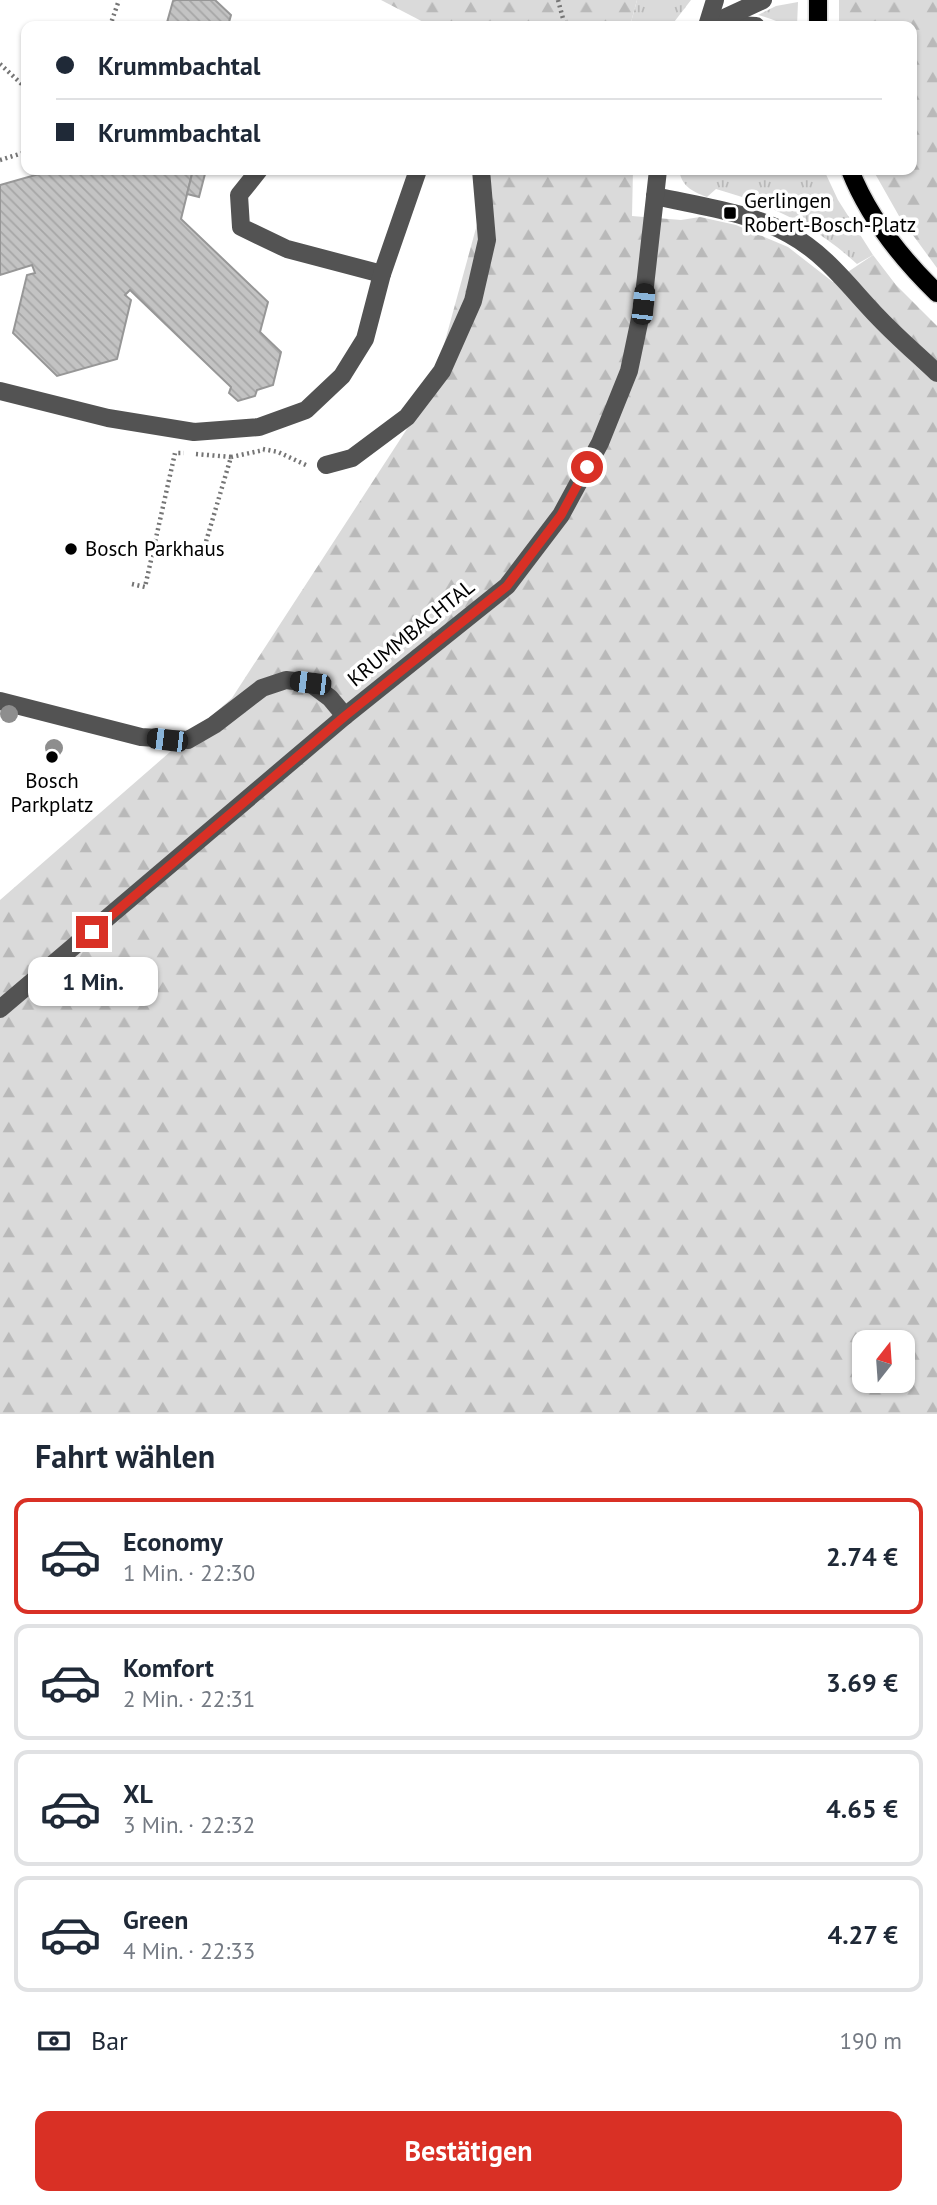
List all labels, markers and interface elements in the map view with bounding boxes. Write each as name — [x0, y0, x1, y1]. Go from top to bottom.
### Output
text: Krummbachtal — [98, 49, 260, 82]
text: Krummbachtal — [98, 116, 260, 149]
place label: Gerlingen Robert-Bosch-Platz — [744, 187, 916, 238]
marker: Gerlingen Robert-Bosch-Platz — [722, 205, 738, 221]
car — [631, 282, 656, 326]
route start — [571, 451, 603, 483]
place label: Bosch Parkhaus — [85, 535, 225, 562]
marker: Bosch Parkhaus — [63, 541, 79, 557]
street label: KRUMMBACHTAL — [342, 573, 480, 692]
car — [288, 670, 333, 696]
car — [145, 727, 190, 753]
marker: Bosch Parkplatz — [44, 749, 60, 765]
place label: Bosch Parkplatz — [10, 767, 94, 818]
route end — [76, 916, 108, 948]
callout: 1 Min. — [27, 956, 157, 1006]
text: 1 Min. — [62, 967, 124, 996]
north arrow — [852, 1330, 915, 1393]
map controls — [852, 1330, 915, 1393]
text: Fahrt wählen — [35, 1435, 215, 1477]
icon: car — [39, 1525, 102, 1588]
text: Economy — [123, 1525, 223, 1558]
text: 2.74 € — [826, 1540, 898, 1573]
text: 1 Min. · 22:30 — [123, 1558, 255, 1587]
icon: car — [39, 1651, 102, 1714]
text: Komfort — [123, 1651, 214, 1684]
text: 3.69 € — [826, 1666, 898, 1699]
text: 2 Min. · 22:31 — [123, 1684, 255, 1713]
icon: car — [39, 1777, 102, 1840]
text: XL — [123, 1777, 153, 1810]
text: 4.65 € — [826, 1792, 898, 1825]
text: 3 Min. · 22:32 — [123, 1810, 255, 1839]
icon: car — [39, 1903, 102, 1966]
text: Green — [123, 1903, 188, 1936]
text: 4.27 € — [827, 1918, 898, 1951]
text: 4 Min. · 22:33 — [123, 1936, 255, 1965]
icon: cash — [35, 2022, 73, 2060]
text: Bar — [91, 2024, 128, 2057]
text: 190 m — [840, 2026, 902, 2055]
button: Bestätigen — [35, 2111, 902, 2191]

